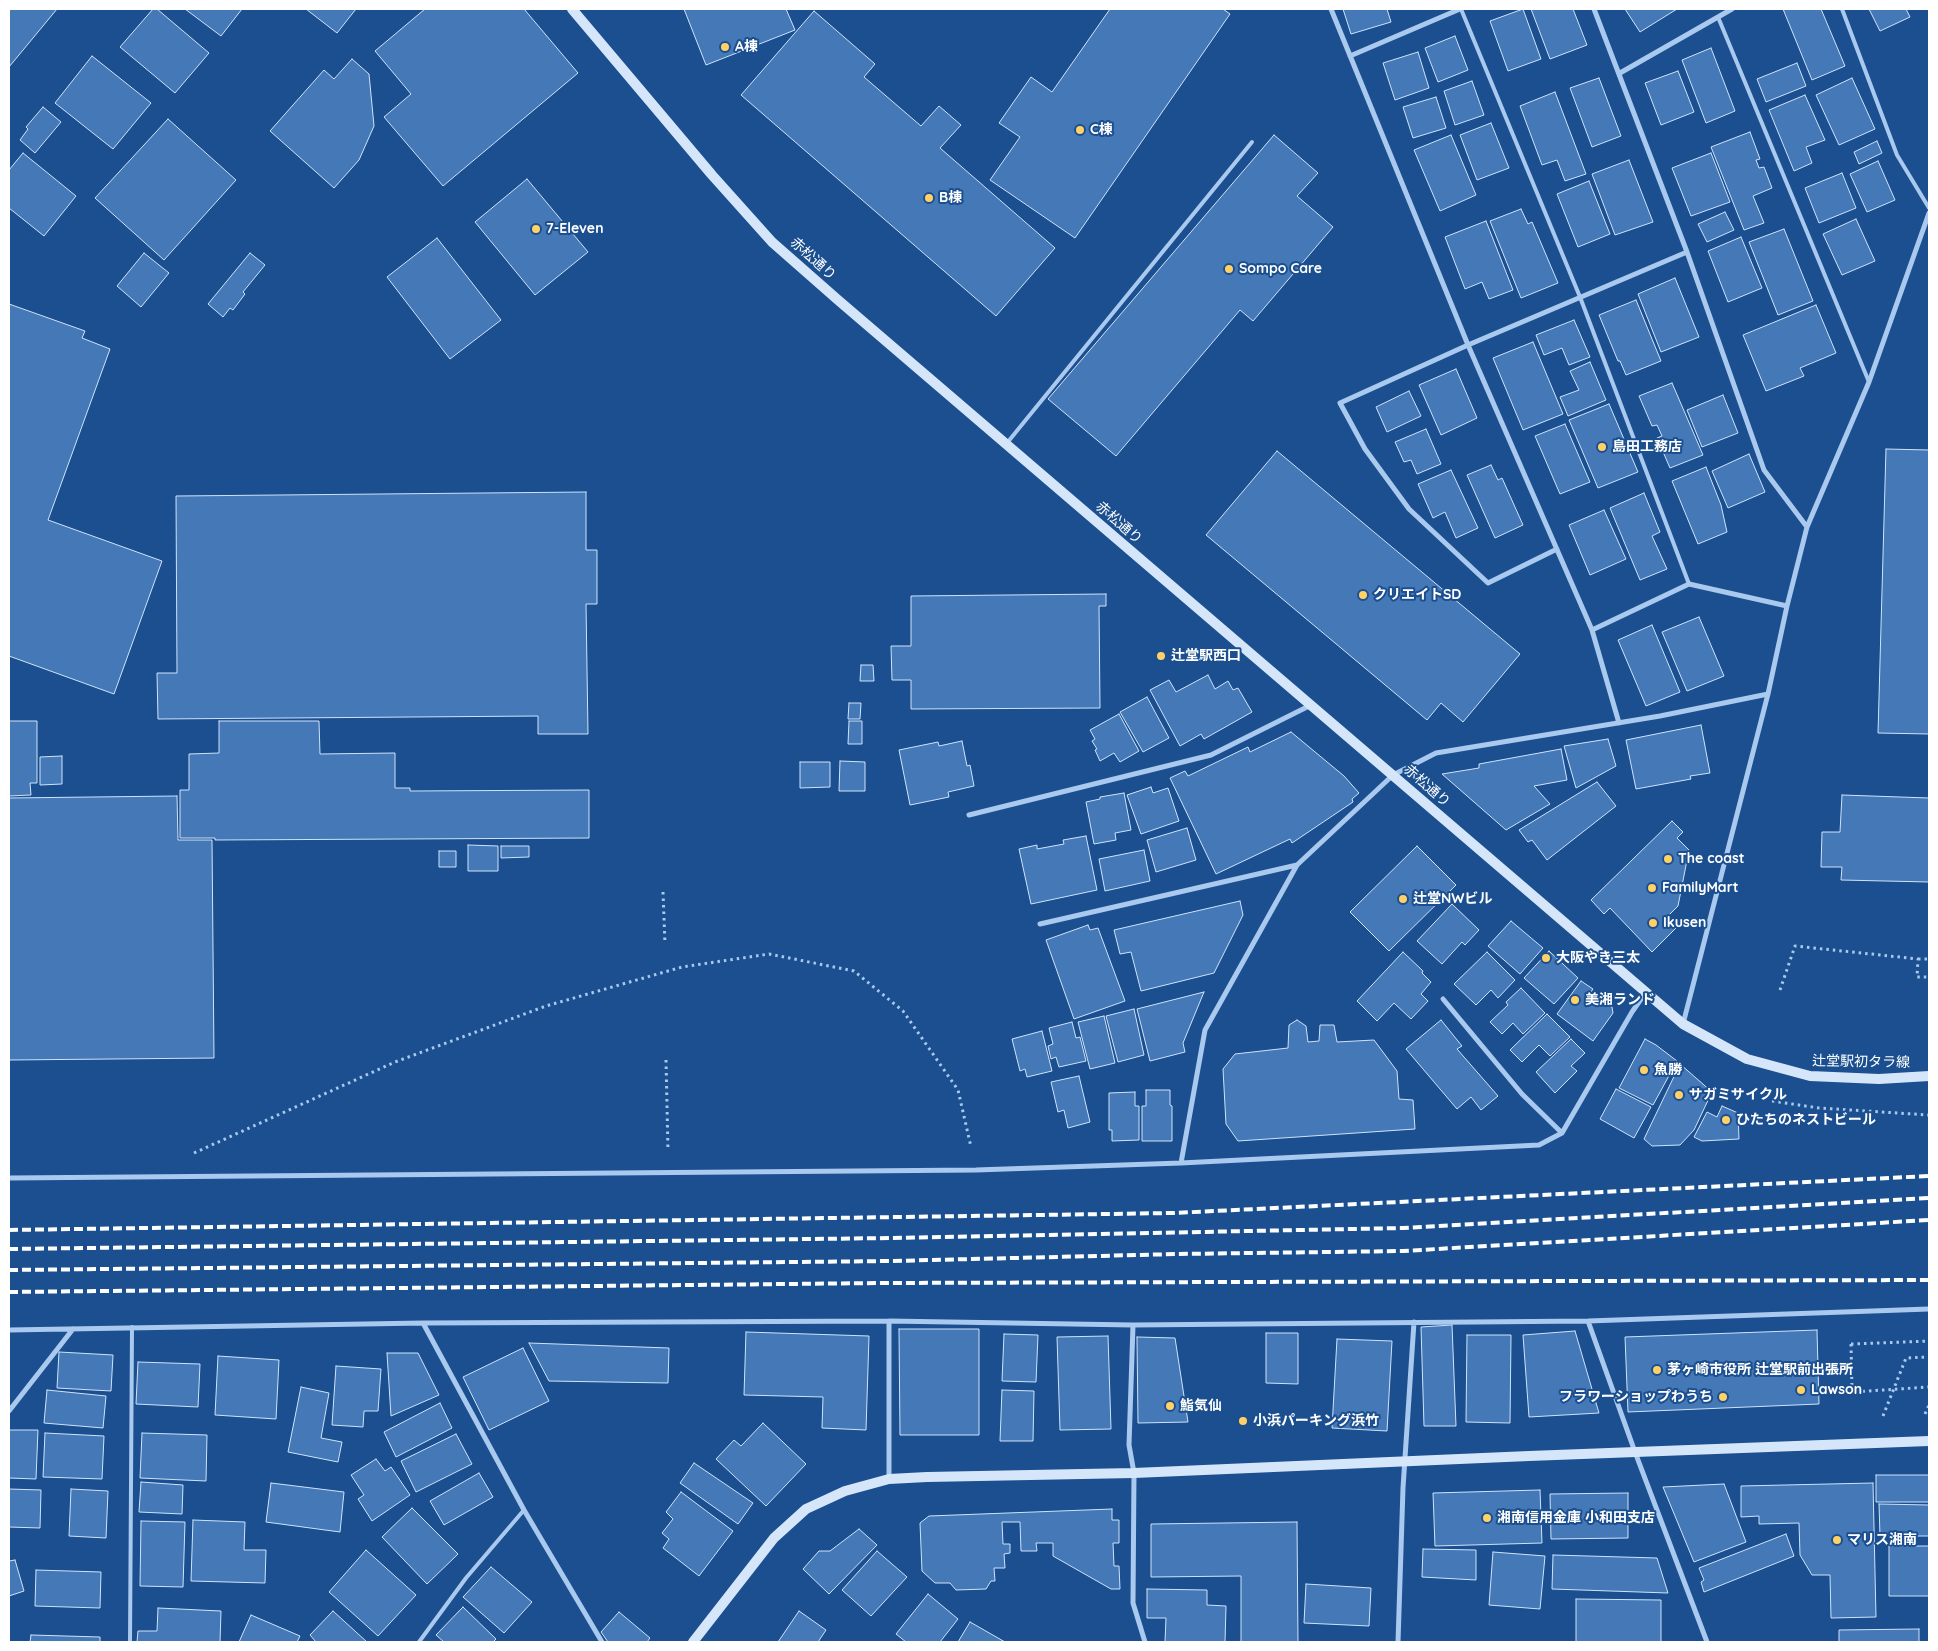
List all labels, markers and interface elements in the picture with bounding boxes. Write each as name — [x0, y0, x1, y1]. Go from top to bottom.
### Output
place label: A棟 — [735, 39, 758, 55]
marker: A棟 — [719, 41, 731, 53]
place label: C棟 — [1090, 122, 1113, 138]
marker: C棟 — [1074, 124, 1086, 136]
place label: B棟 — [939, 190, 962, 206]
marker: B棟 — [923, 192, 935, 204]
place label: 7-Eleven — [546, 221, 603, 237]
marker: 7-Eleven — [530, 223, 542, 235]
street label: 赤松通り — [787, 234, 839, 284]
place label: Sompo Care — [1239, 261, 1322, 277]
marker: Sompo Care — [1223, 263, 1235, 275]
place label: 島田工務店 — [1612, 439, 1682, 455]
marker: 島田工務店 — [1596, 441, 1608, 453]
street label: 赤松通り — [1092, 498, 1146, 548]
place label: クリエイトSD — [1373, 587, 1461, 603]
marker: クリエイトSD — [1357, 589, 1369, 601]
place label: 辻堂駅西口 — [1171, 648, 1241, 664]
marker: 辻堂駅西口 — [1155, 650, 1167, 662]
street label: 赤松通り — [1400, 761, 1454, 811]
place label: The coast — [1678, 851, 1744, 867]
marker: The coast — [1662, 853, 1674, 865]
place label: FamilyMart — [1662, 880, 1738, 896]
marker: FamilyMart — [1646, 882, 1658, 894]
place label: 辻堂NWビル — [1413, 891, 1492, 907]
marker: 辻堂NWビル — [1397, 893, 1409, 905]
place label: Ikusen — [1663, 915, 1706, 931]
marker: Ikusen — [1647, 917, 1659, 929]
place label: 大阪やき三太 — [1556, 950, 1640, 966]
marker: 大阪やき三太 — [1540, 952, 1552, 964]
place label: 美湘ランド — [1585, 992, 1655, 1008]
marker: 美湘ランド — [1569, 994, 1581, 1006]
street label: 辻堂駅初タラ線 — [1812, 1053, 1910, 1071]
place label: 魚勝 — [1654, 1062, 1682, 1078]
marker: 魚勝 — [1638, 1064, 1650, 1076]
place label: サガミサイクル — [1689, 1087, 1787, 1103]
marker: サガミサイクル — [1673, 1089, 1685, 1101]
place label: ひたちのネストビール — [1736, 1112, 1876, 1128]
marker: ひたちのネストビール — [1720, 1114, 1732, 1126]
place label: 茅ヶ崎市役所 辻堂駅前出張所 — [1667, 1362, 1853, 1378]
marker: 茅ヶ崎市役所 辻堂駅前出張所 — [1651, 1364, 1663, 1376]
place label: Lawson — [1811, 1382, 1862, 1398]
marker: Lawson — [1795, 1384, 1807, 1396]
place label: フラワーショップわうち — [1559, 1389, 1713, 1405]
marker: フラワーショップわうち — [1717, 1391, 1729, 1403]
place label: 鮨気仙 — [1180, 1398, 1222, 1414]
marker: 鮨気仙 — [1164, 1400, 1176, 1412]
place label: 小浜パーキング浜竹 — [1253, 1413, 1379, 1429]
marker: 小浜パーキング浜竹 — [1237, 1415, 1249, 1427]
place label: 湘南信用金庫 小和田支店 — [1497, 1510, 1655, 1526]
marker: 湘南信用金庫 小和田支店 — [1481, 1512, 1493, 1524]
place label: マリス湘南 — [1847, 1532, 1917, 1548]
marker: マリス湘南 — [1831, 1534, 1843, 1546]

